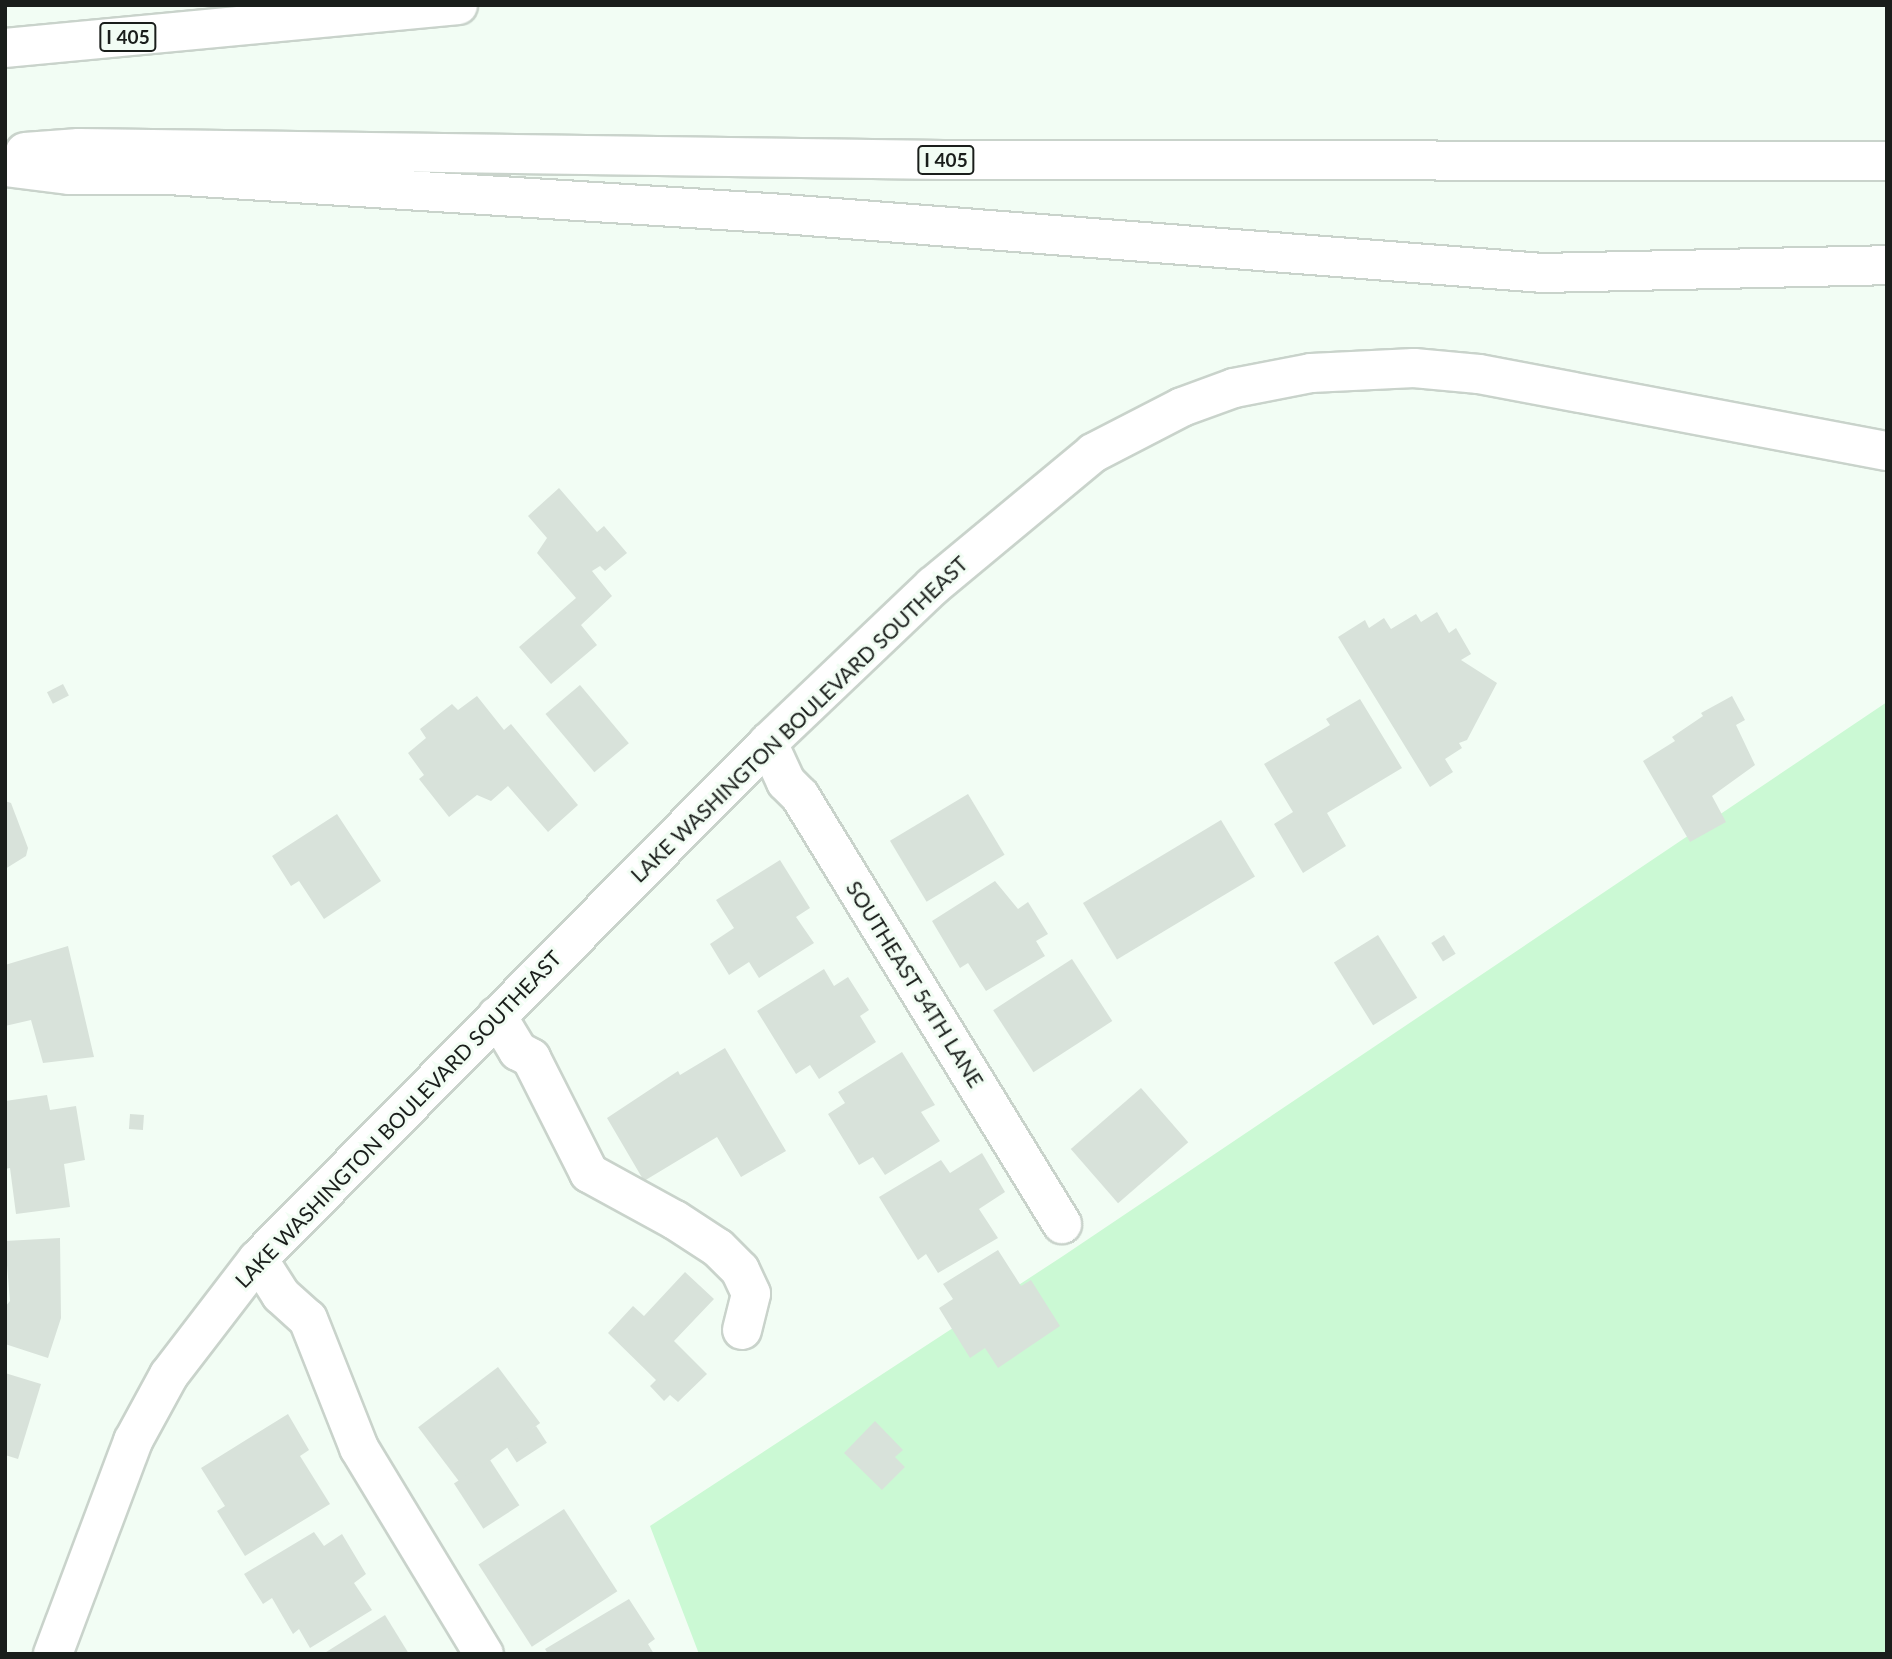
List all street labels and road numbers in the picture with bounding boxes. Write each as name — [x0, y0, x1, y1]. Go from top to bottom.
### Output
road number: I 405 — [98, 22, 158, 52]
road number: I 405 — [916, 144, 976, 176]
street label: LAKE WASHINGTON BOULEVARD SOUTHEAST — [625, 551, 973, 887]
street label: SOUTHEAST 54TH LANE — [841, 876, 989, 1092]
street label: LAKE WASHINGTON BOULEVARD SOUTHEAST — [230, 945, 566, 1293]

